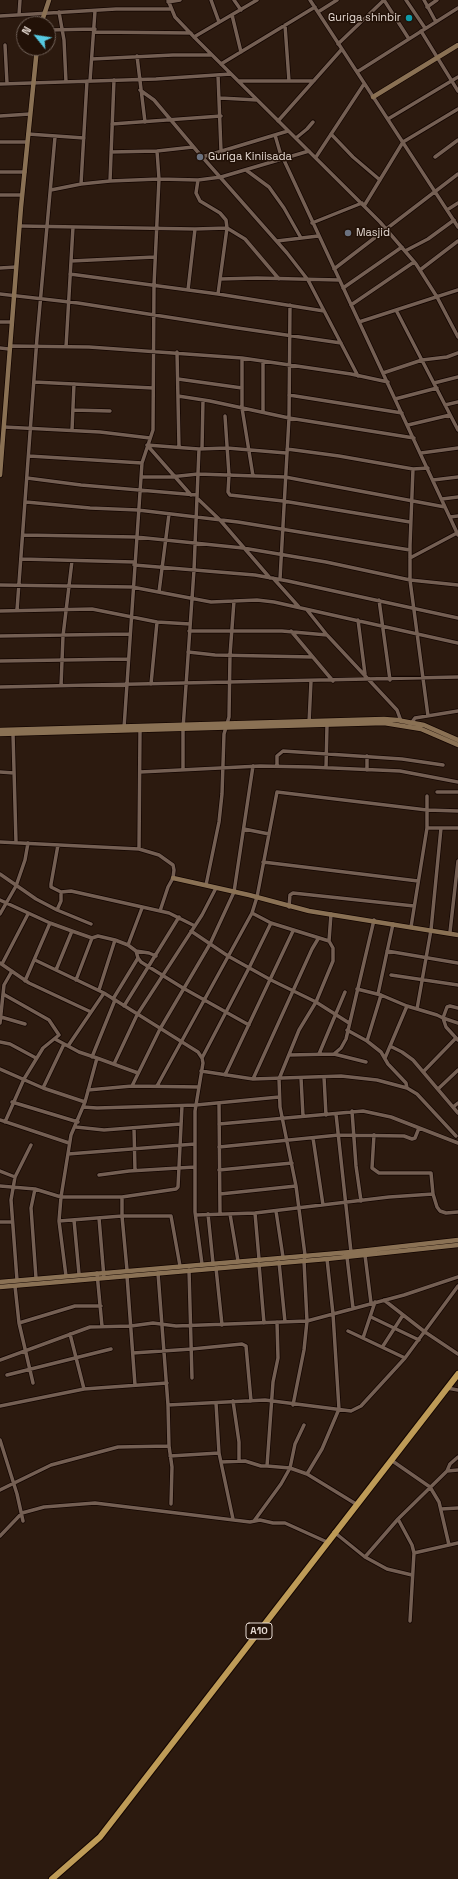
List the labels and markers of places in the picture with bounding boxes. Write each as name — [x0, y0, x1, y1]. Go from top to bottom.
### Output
place label: Guriga shinbir — [328, 11, 401, 25]
marker: Guriga shinbir — [404, 13, 414, 23]
place label: Guriga Kiniisada — [208, 150, 292, 164]
marker: Guriga Kiniisada — [195, 152, 205, 162]
place label: Masjid — [356, 226, 390, 240]
marker: Masjid — [343, 228, 353, 238]

